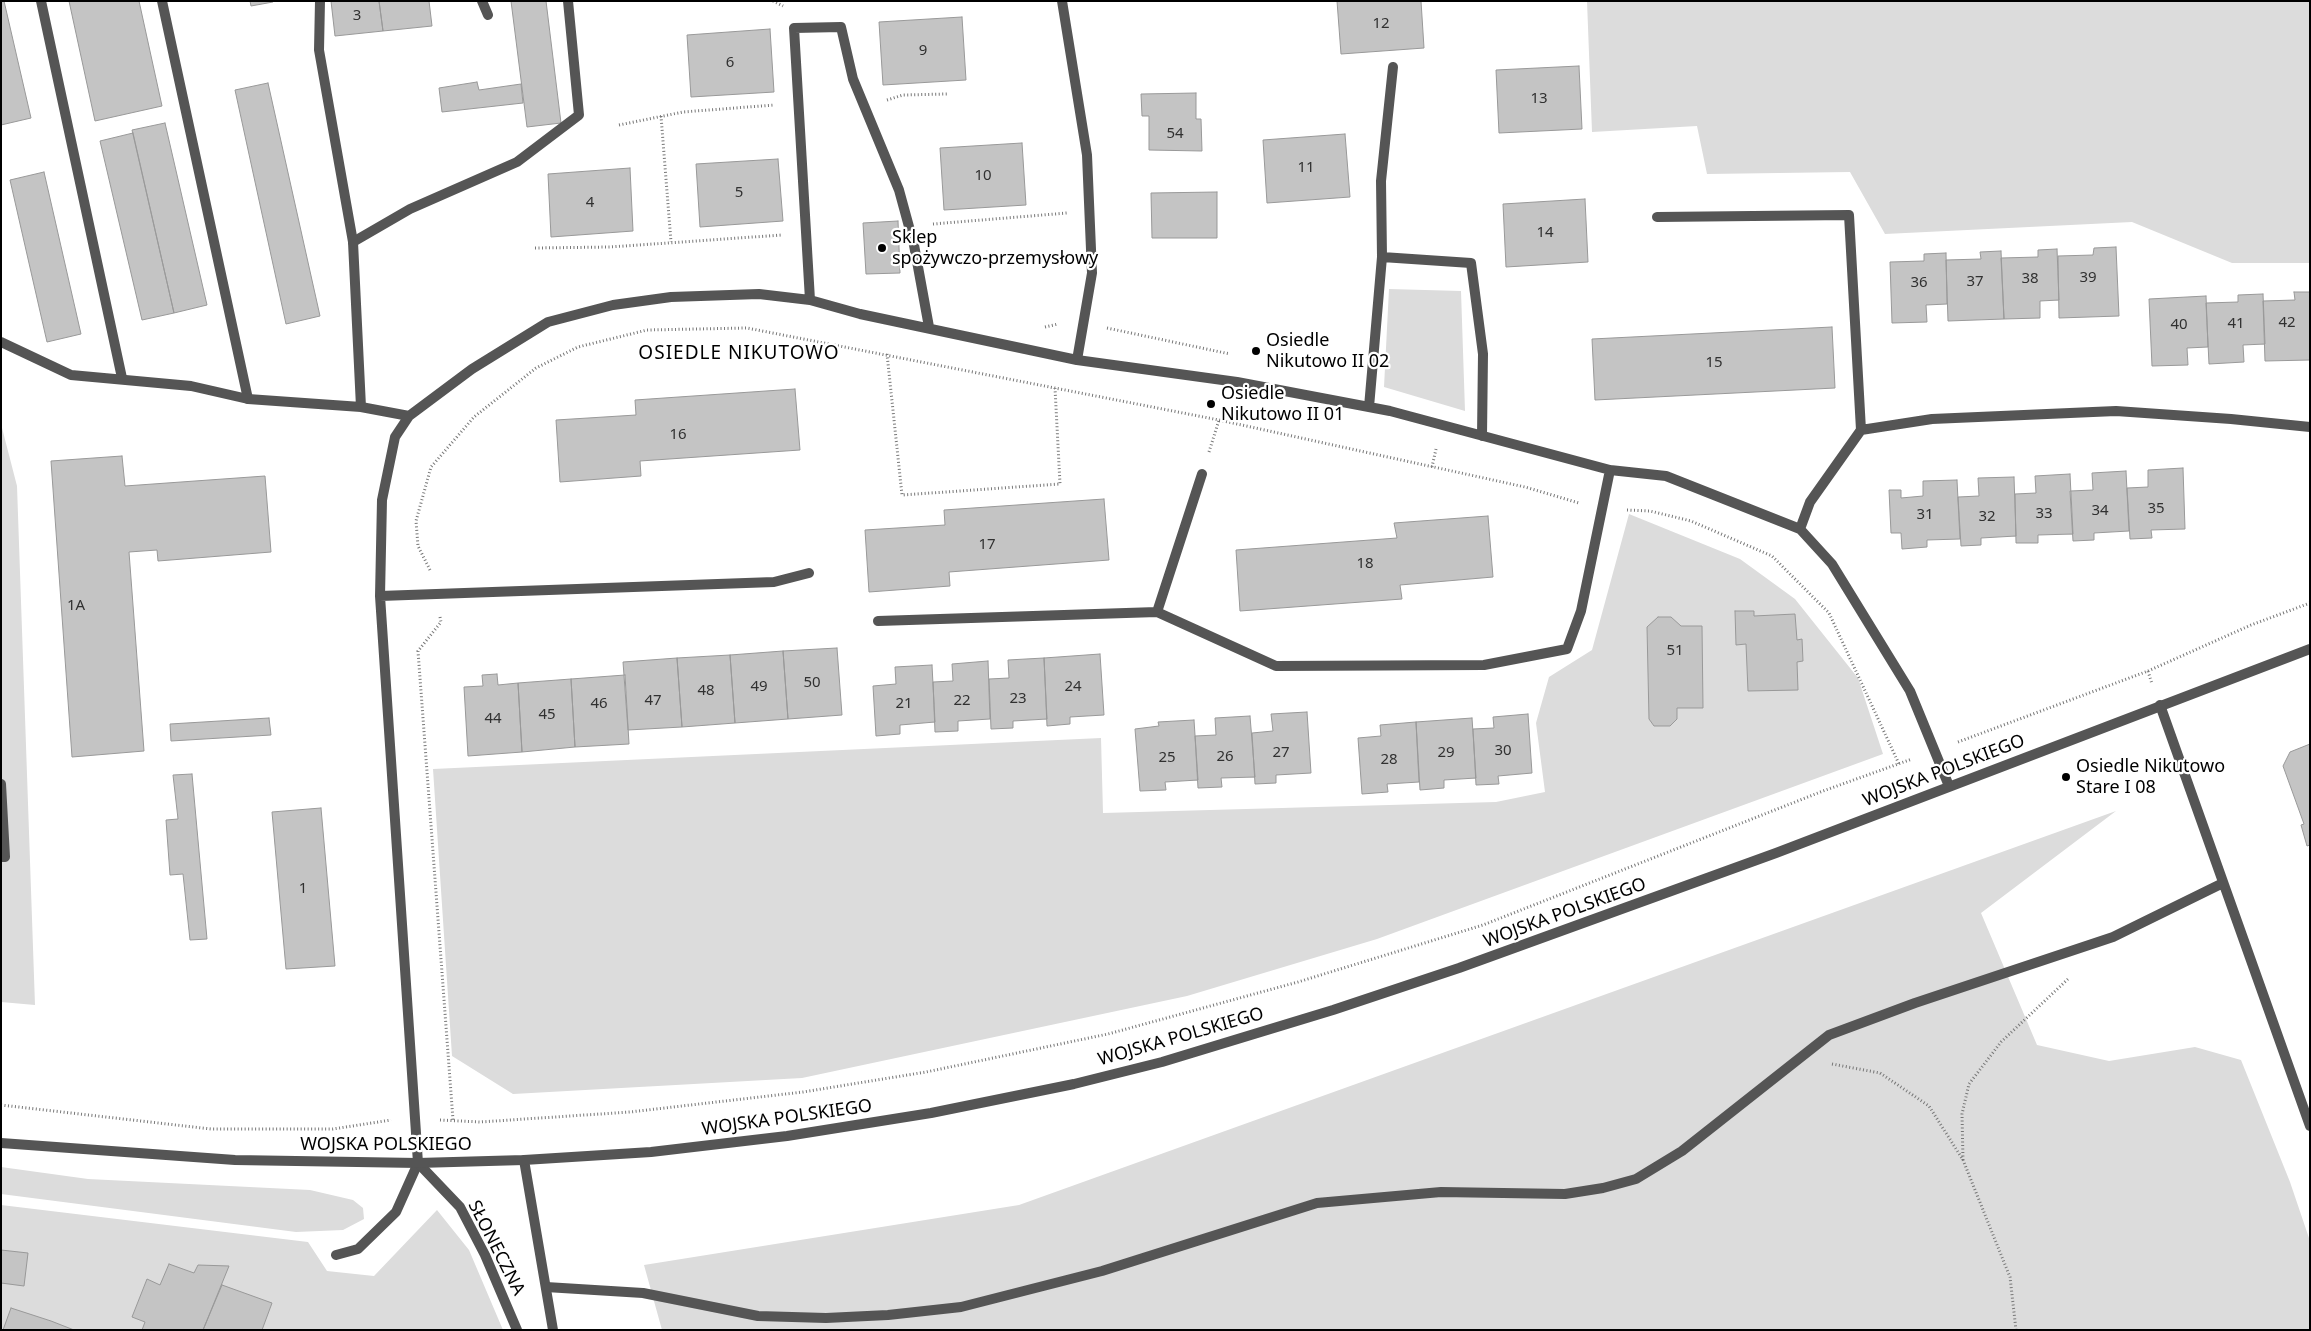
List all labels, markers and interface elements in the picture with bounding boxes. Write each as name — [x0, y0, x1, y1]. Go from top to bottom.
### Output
house number: 3 — [353, 7, 361, 25]
house number: 12 — [1372, 15, 1390, 33]
house number: 9 — [919, 42, 927, 60]
house number: 6 — [726, 54, 734, 72]
house number: 13 — [1530, 90, 1548, 108]
house number: 54 — [1166, 125, 1184, 143]
house number: 11 — [1297, 159, 1315, 177]
house number: 10 — [974, 167, 992, 185]
house number: 5 — [735, 184, 743, 202]
house number: 4 — [586, 194, 594, 212]
house number: 14 — [1536, 224, 1554, 242]
place label: Sklep spożywczo-przemysłowy — [892, 227, 1098, 270]
marker: Sklep spożywczo-przemysłowy — [876, 242, 888, 254]
house number: 39 — [2079, 269, 2097, 287]
house number: 38 — [2021, 270, 2039, 288]
house number: 37 — [1966, 273, 1984, 291]
house number: 36 — [1910, 274, 1928, 292]
house number: 42 — [2278, 314, 2296, 332]
house number: 41 — [2227, 315, 2245, 333]
house number: 40 — [2170, 316, 2188, 334]
place label: Osiedle Nikutowo II 02 — [1266, 330, 1389, 372]
district label: OSIEDLE NIKUTOWO — [636, 343, 842, 365]
marker: Osiedle Nikutowo II 02 — [1250, 345, 1262, 357]
house number: 15 — [1705, 354, 1723, 372]
place label: Osiedle Nikutowo II 01 — [1221, 383, 1344, 426]
marker: Osiedle Nikutowo II 01 — [1205, 398, 1217, 410]
house number: 16 — [669, 426, 687, 444]
house number: 35 — [2147, 500, 2165, 518]
house number: 34 — [2091, 502, 2109, 520]
house number: 33 — [2035, 505, 2053, 523]
house number: 31 — [1916, 506, 1934, 524]
house number: 32 — [1978, 508, 1996, 526]
house number: 17 — [978, 536, 996, 554]
house number: 18 — [1356, 555, 1374, 573]
house number: 1A — [67, 597, 85, 615]
house number: 51 — [1666, 642, 1684, 660]
house number: 50 — [803, 674, 821, 692]
house number: 49 — [750, 678, 768, 696]
house number: 24 — [1064, 678, 1082, 696]
house number: 48 — [697, 682, 715, 700]
house number: 23 — [1009, 690, 1027, 708]
house number: 47 — [644, 692, 662, 710]
house number: 22 — [953, 692, 971, 710]
house number: 46 — [590, 695, 608, 713]
house number: 21 — [895, 695, 913, 713]
house number: 45 — [538, 706, 556, 724]
house number: 44 — [484, 710, 502, 728]
street label: WOJSKA POLSKIEGO — [1860, 730, 2028, 812]
house number: 30 — [1494, 742, 1512, 760]
house number: 27 — [1272, 744, 1290, 762]
house number: 29 — [1437, 744, 1455, 762]
house number: 26 — [1216, 748, 1234, 766]
house number: 25 — [1158, 749, 1176, 767]
house number: 28 — [1380, 751, 1398, 769]
place label: Osiedle Nikutowo Stare I 08 — [2076, 756, 2225, 799]
marker: Osiedle Nikutowo Stare I 08 — [2060, 771, 2072, 783]
street label: WOJSKA POLSKIEGO — [1481, 874, 1649, 952]
house number: 1 — [299, 880, 307, 898]
street label: WOJSKA POLSKIEGO — [1096, 1003, 1266, 1071]
street label: WOJSKA POLSKIEGO — [701, 1095, 873, 1141]
street label: WOJSKA POLSKIEGO — [300, 1134, 472, 1156]
street label: SŁONECZNA — [463, 1197, 529, 1299]

